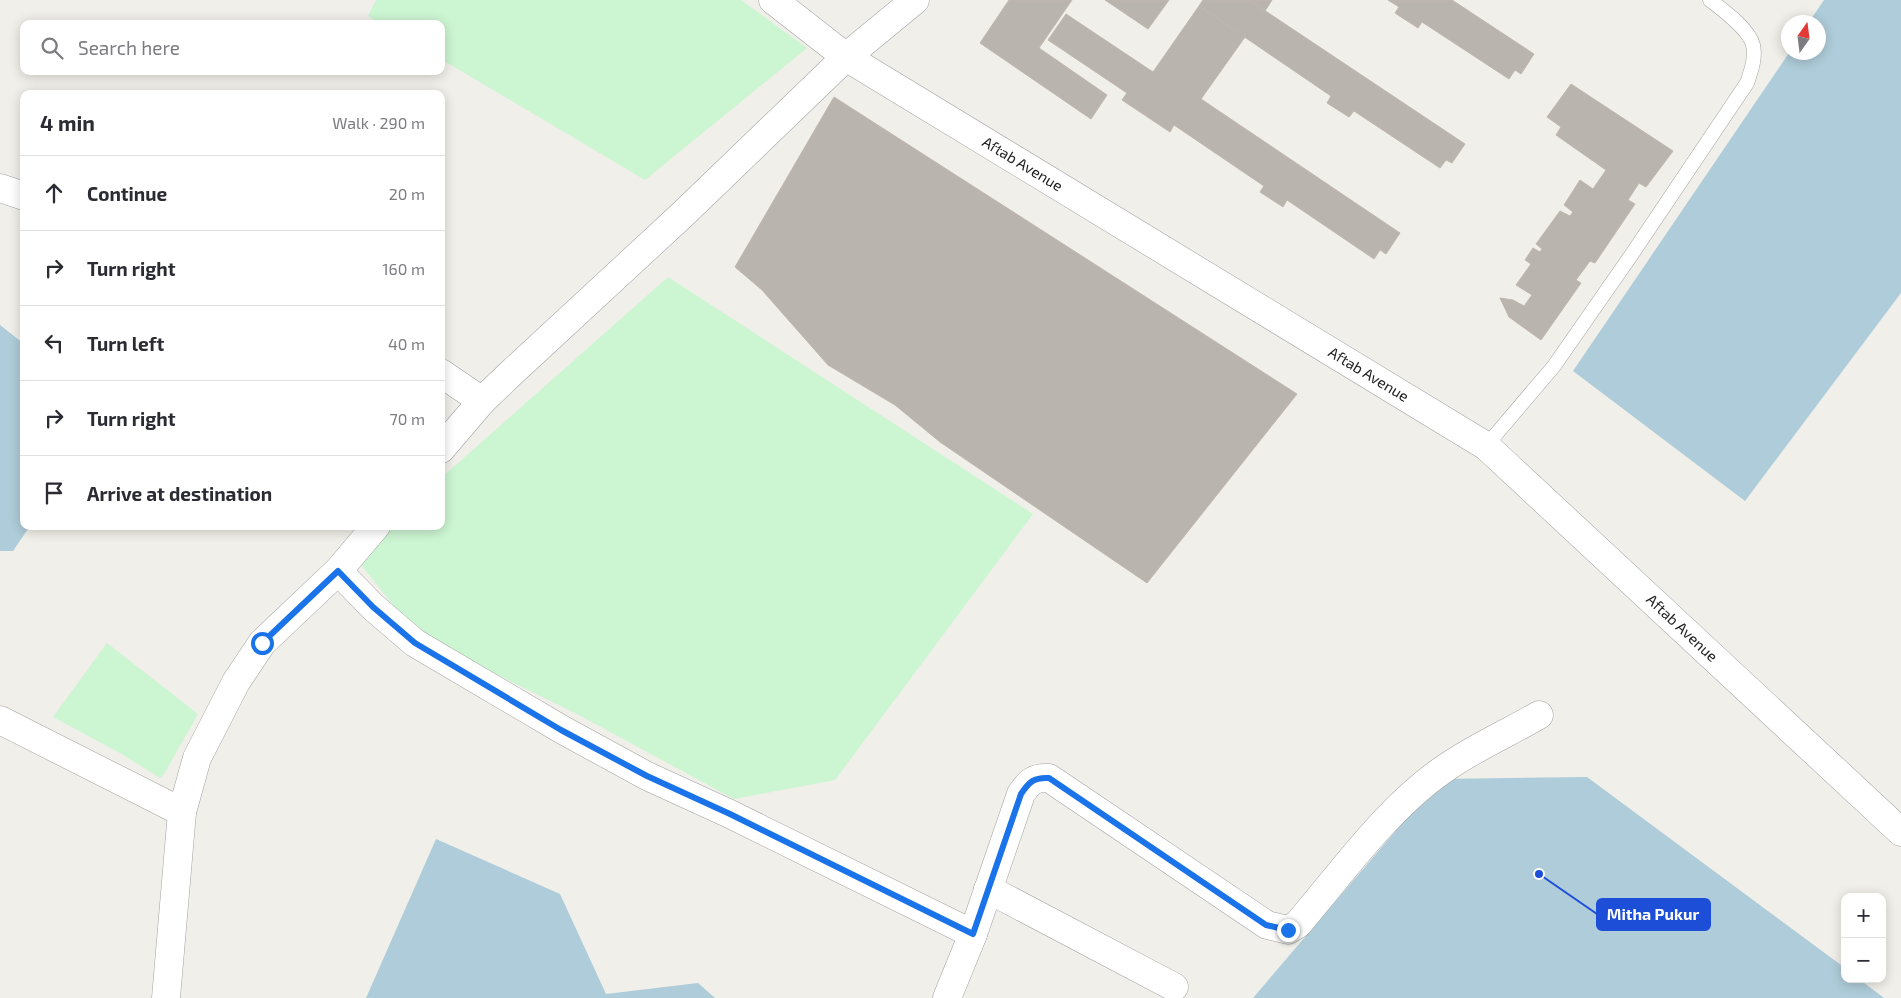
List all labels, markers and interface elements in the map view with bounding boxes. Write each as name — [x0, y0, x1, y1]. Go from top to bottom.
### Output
north arrow — [1781, 15, 1826, 60]
search box — [20, 20, 445, 75]
icon: search — [38, 34, 66, 62]
text: Search here — [78, 36, 180, 59]
text: 4 min — [40, 110, 95, 135]
text: Walk · 290 m — [332, 113, 425, 132]
street label: Aftab Avenue — [979, 132, 1066, 195]
icon: ahead — [40, 179, 68, 207]
text: Continue — [87, 182, 167, 205]
text: 20 m — [389, 184, 425, 203]
icon: right — [40, 254, 68, 282]
text: Turn right — [87, 257, 175, 280]
text: 160 m — [382, 259, 425, 278]
icon: left — [40, 329, 68, 357]
text: Turn left — [87, 332, 164, 355]
text: 40 m — [388, 334, 425, 353]
street label: Aftab Avenue — [1326, 342, 1412, 405]
icon: right — [40, 404, 68, 432]
text: Turn right — [87, 407, 175, 430]
text: 70 m — [390, 409, 425, 428]
icon: arrive — [40, 479, 68, 507]
text: Arrive at destination — [87, 482, 272, 505]
street label: Aftab Avenue — [1643, 590, 1722, 665]
route start — [251, 632, 274, 655]
map controls — [1841, 893, 1886, 983]
button: + — [1841, 893, 1886, 938]
callout: Mitha Pukur — [1597, 899, 1710, 930]
text: Mitha Pukur — [1607, 904, 1699, 923]
route end — [1277, 919, 1300, 942]
button: − — [1841, 938, 1886, 983]

